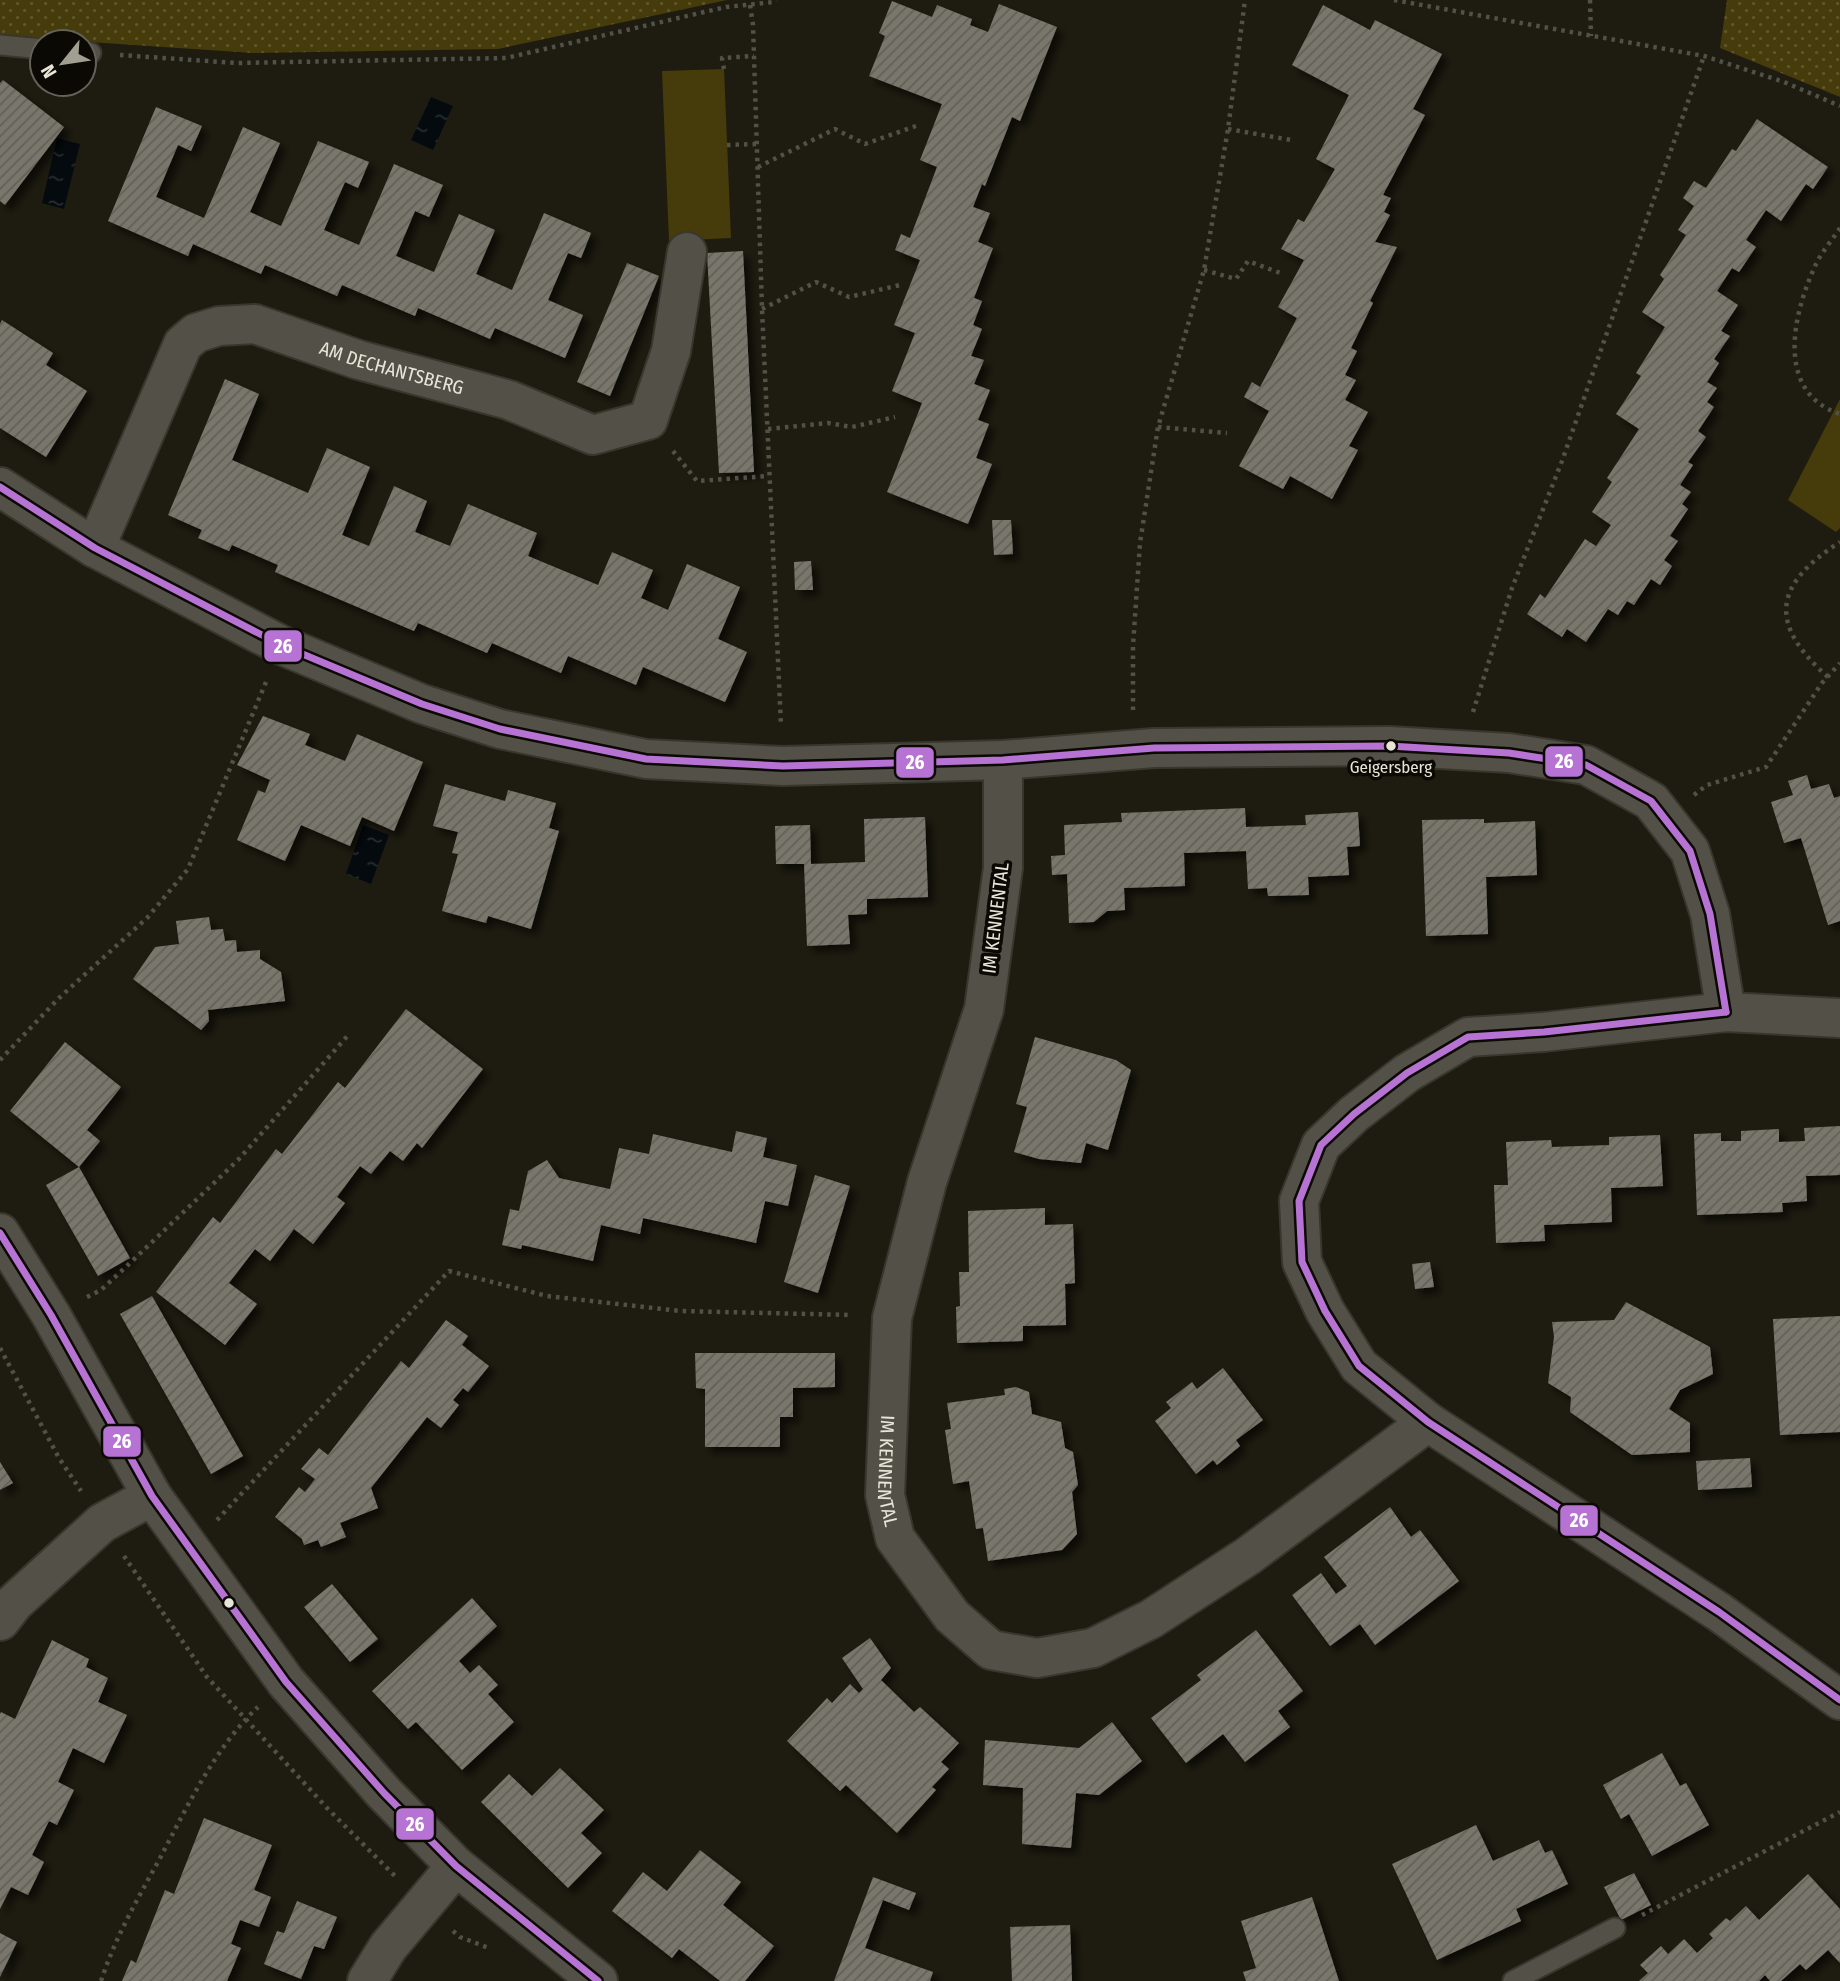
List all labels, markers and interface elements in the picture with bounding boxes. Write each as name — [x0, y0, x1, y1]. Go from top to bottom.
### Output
north arrow — [28, 28, 98, 98]
text: N — [36, 61, 62, 82]
street label: AM DECHANTSBERG — [317, 336, 466, 399]
line badge: 26 — [263, 629, 303, 663]
text: 26 — [273, 635, 292, 658]
marker: Geigersberg — [1384, 739, 1398, 753]
line badge: 26 — [1544, 745, 1584, 778]
line badge: 26 — [895, 746, 935, 779]
text: 26 — [1554, 750, 1573, 773]
text: 26 — [905, 751, 924, 774]
place label: Geigersberg — [1350, 757, 1432, 778]
street label: IM KENNENTAL — [977, 861, 1014, 975]
street label: IM KENNENTAL — [873, 1415, 903, 1529]
line badge: 26 — [102, 1425, 142, 1458]
text: 26 — [112, 1430, 131, 1453]
line badge: 26 — [1559, 1504, 1599, 1537]
text: 26 — [1569, 1509, 1588, 1532]
unlabelled marker — [222, 1596, 236, 1610]
line badge: 26 — [395, 1807, 435, 1841]
text: 26 — [405, 1813, 424, 1836]

